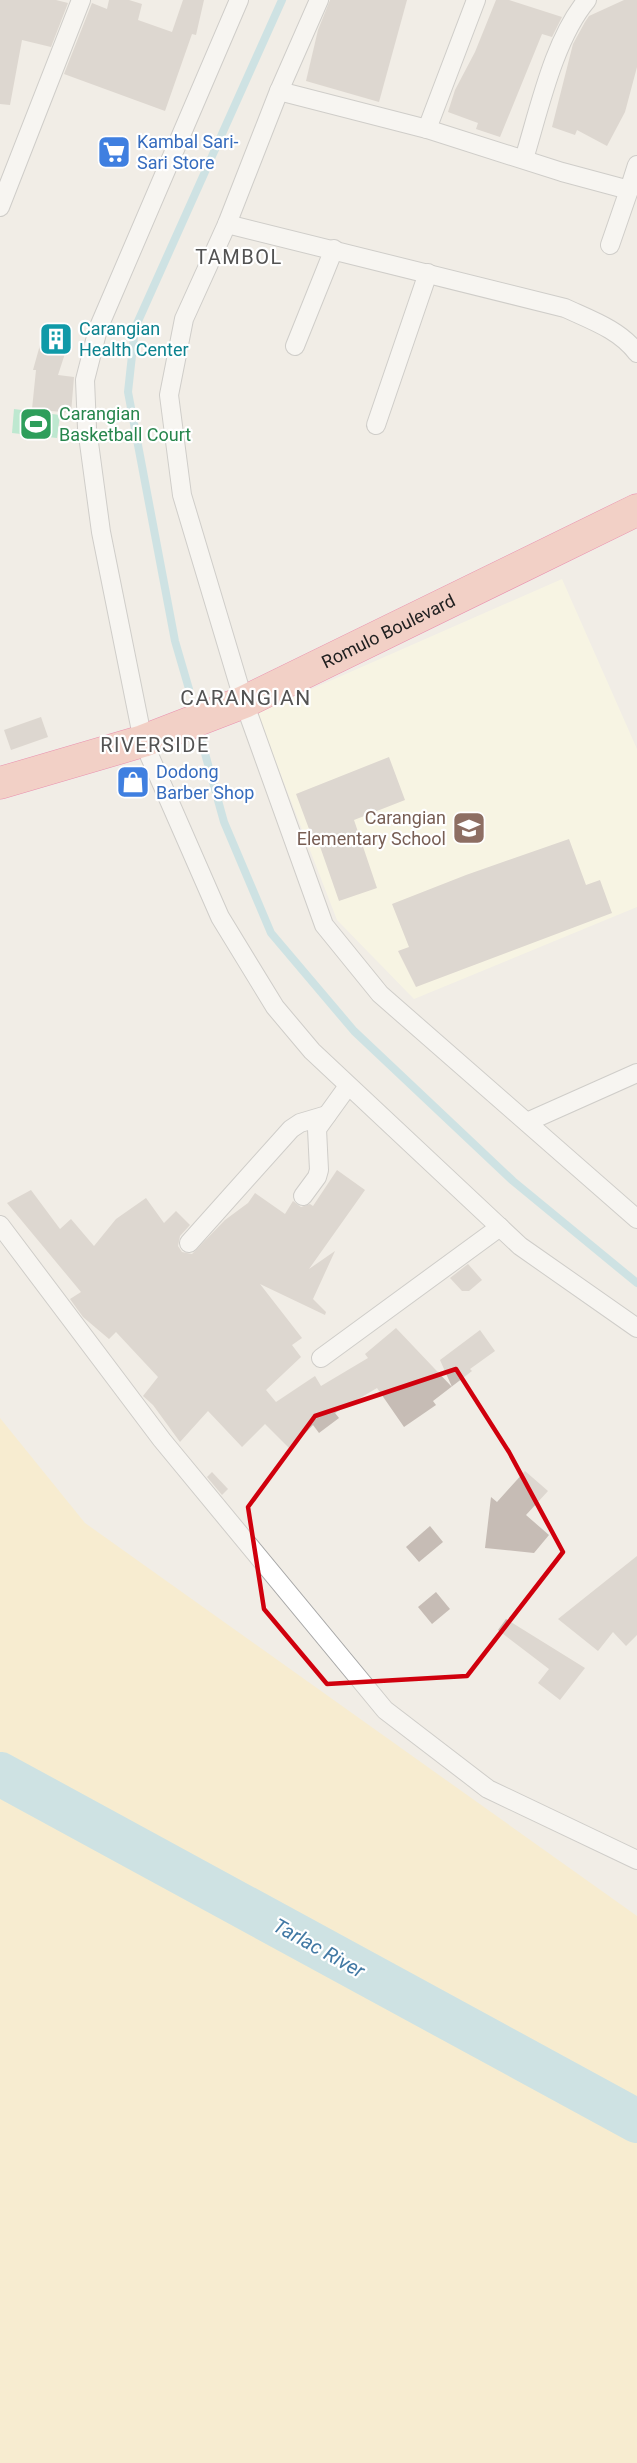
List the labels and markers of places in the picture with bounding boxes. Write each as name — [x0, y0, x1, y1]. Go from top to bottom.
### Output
place label: Kambal Sari- Sari Store — [137, 131, 239, 173]
supermarket icon: Kambal Sari- Sari Store — [96, 134, 132, 170]
place label: Carangian Health Center — [79, 318, 189, 360]
building icon: Carangian Health Center — [38, 321, 74, 357]
place label: Carangian Basketball Court — [59, 403, 191, 445]
sports icon: Carangian Basketball Court — [18, 406, 54, 442]
place label: Dodong Barber Shop — [156, 761, 254, 803]
shop icon: Dodong Barber Shop — [115, 764, 151, 800]
place label: Carangian Elementary School — [297, 807, 446, 849]
school or university icon: Carangian Elementary School — [451, 810, 487, 846]

